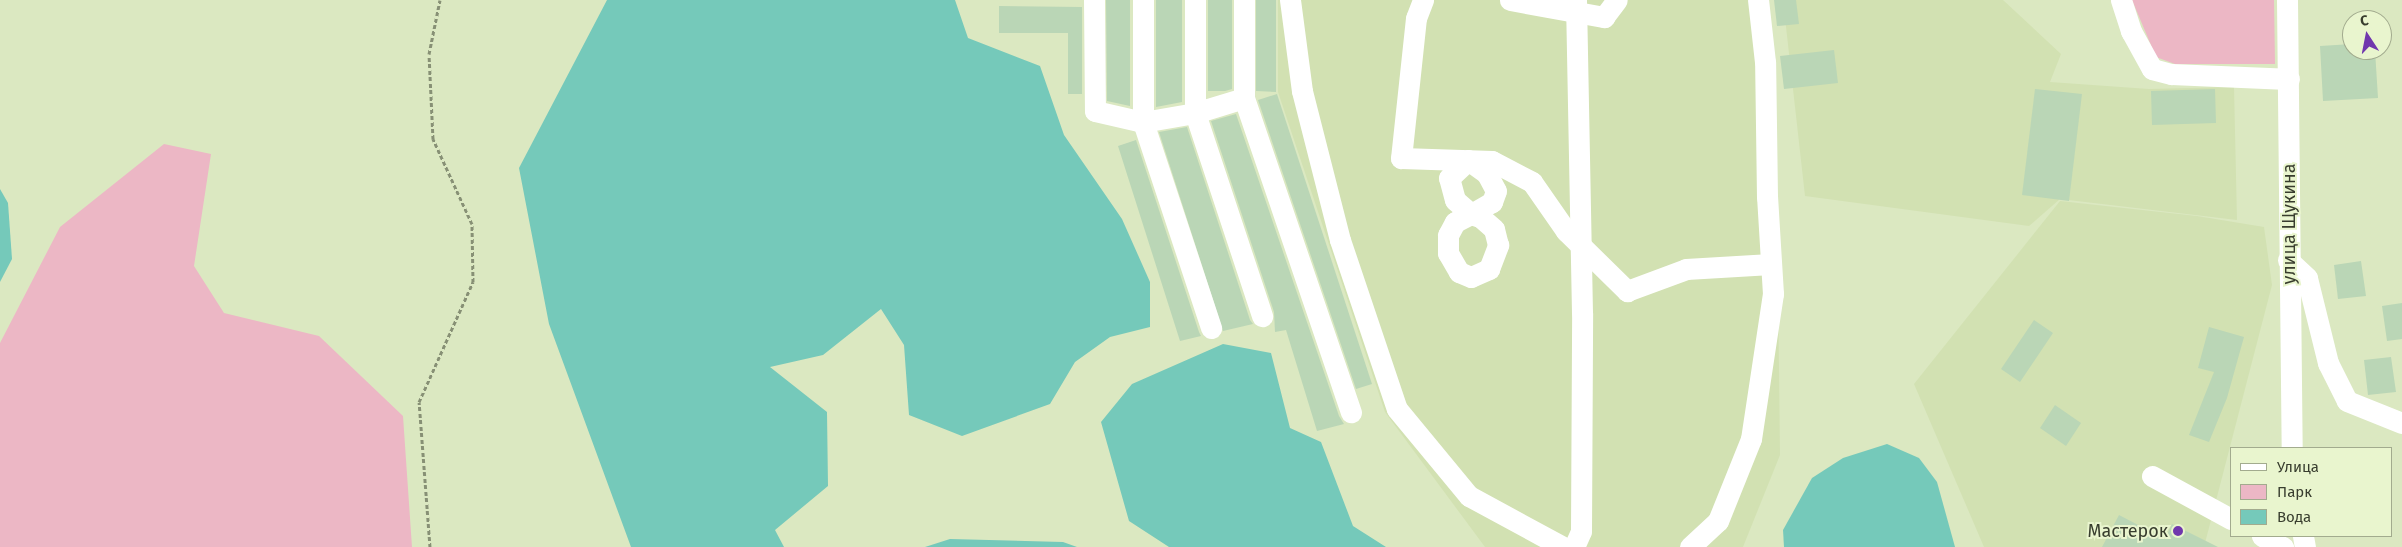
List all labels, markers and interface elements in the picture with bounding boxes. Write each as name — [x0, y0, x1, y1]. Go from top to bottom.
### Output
north arrow — [2342, 10, 2392, 60]
text: С — [2359, 12, 2370, 30]
street label: улица Щукина — [2278, 164, 2300, 284]
legend — [2230, 447, 2392, 537]
text: Улица — [2277, 458, 2319, 476]
text: Парк — [2277, 483, 2312, 501]
text: Вода — [2277, 508, 2311, 526]
place label: Мастерок — [2088, 520, 2168, 542]
marker: Мастерок — [2172, 525, 2184, 537]

